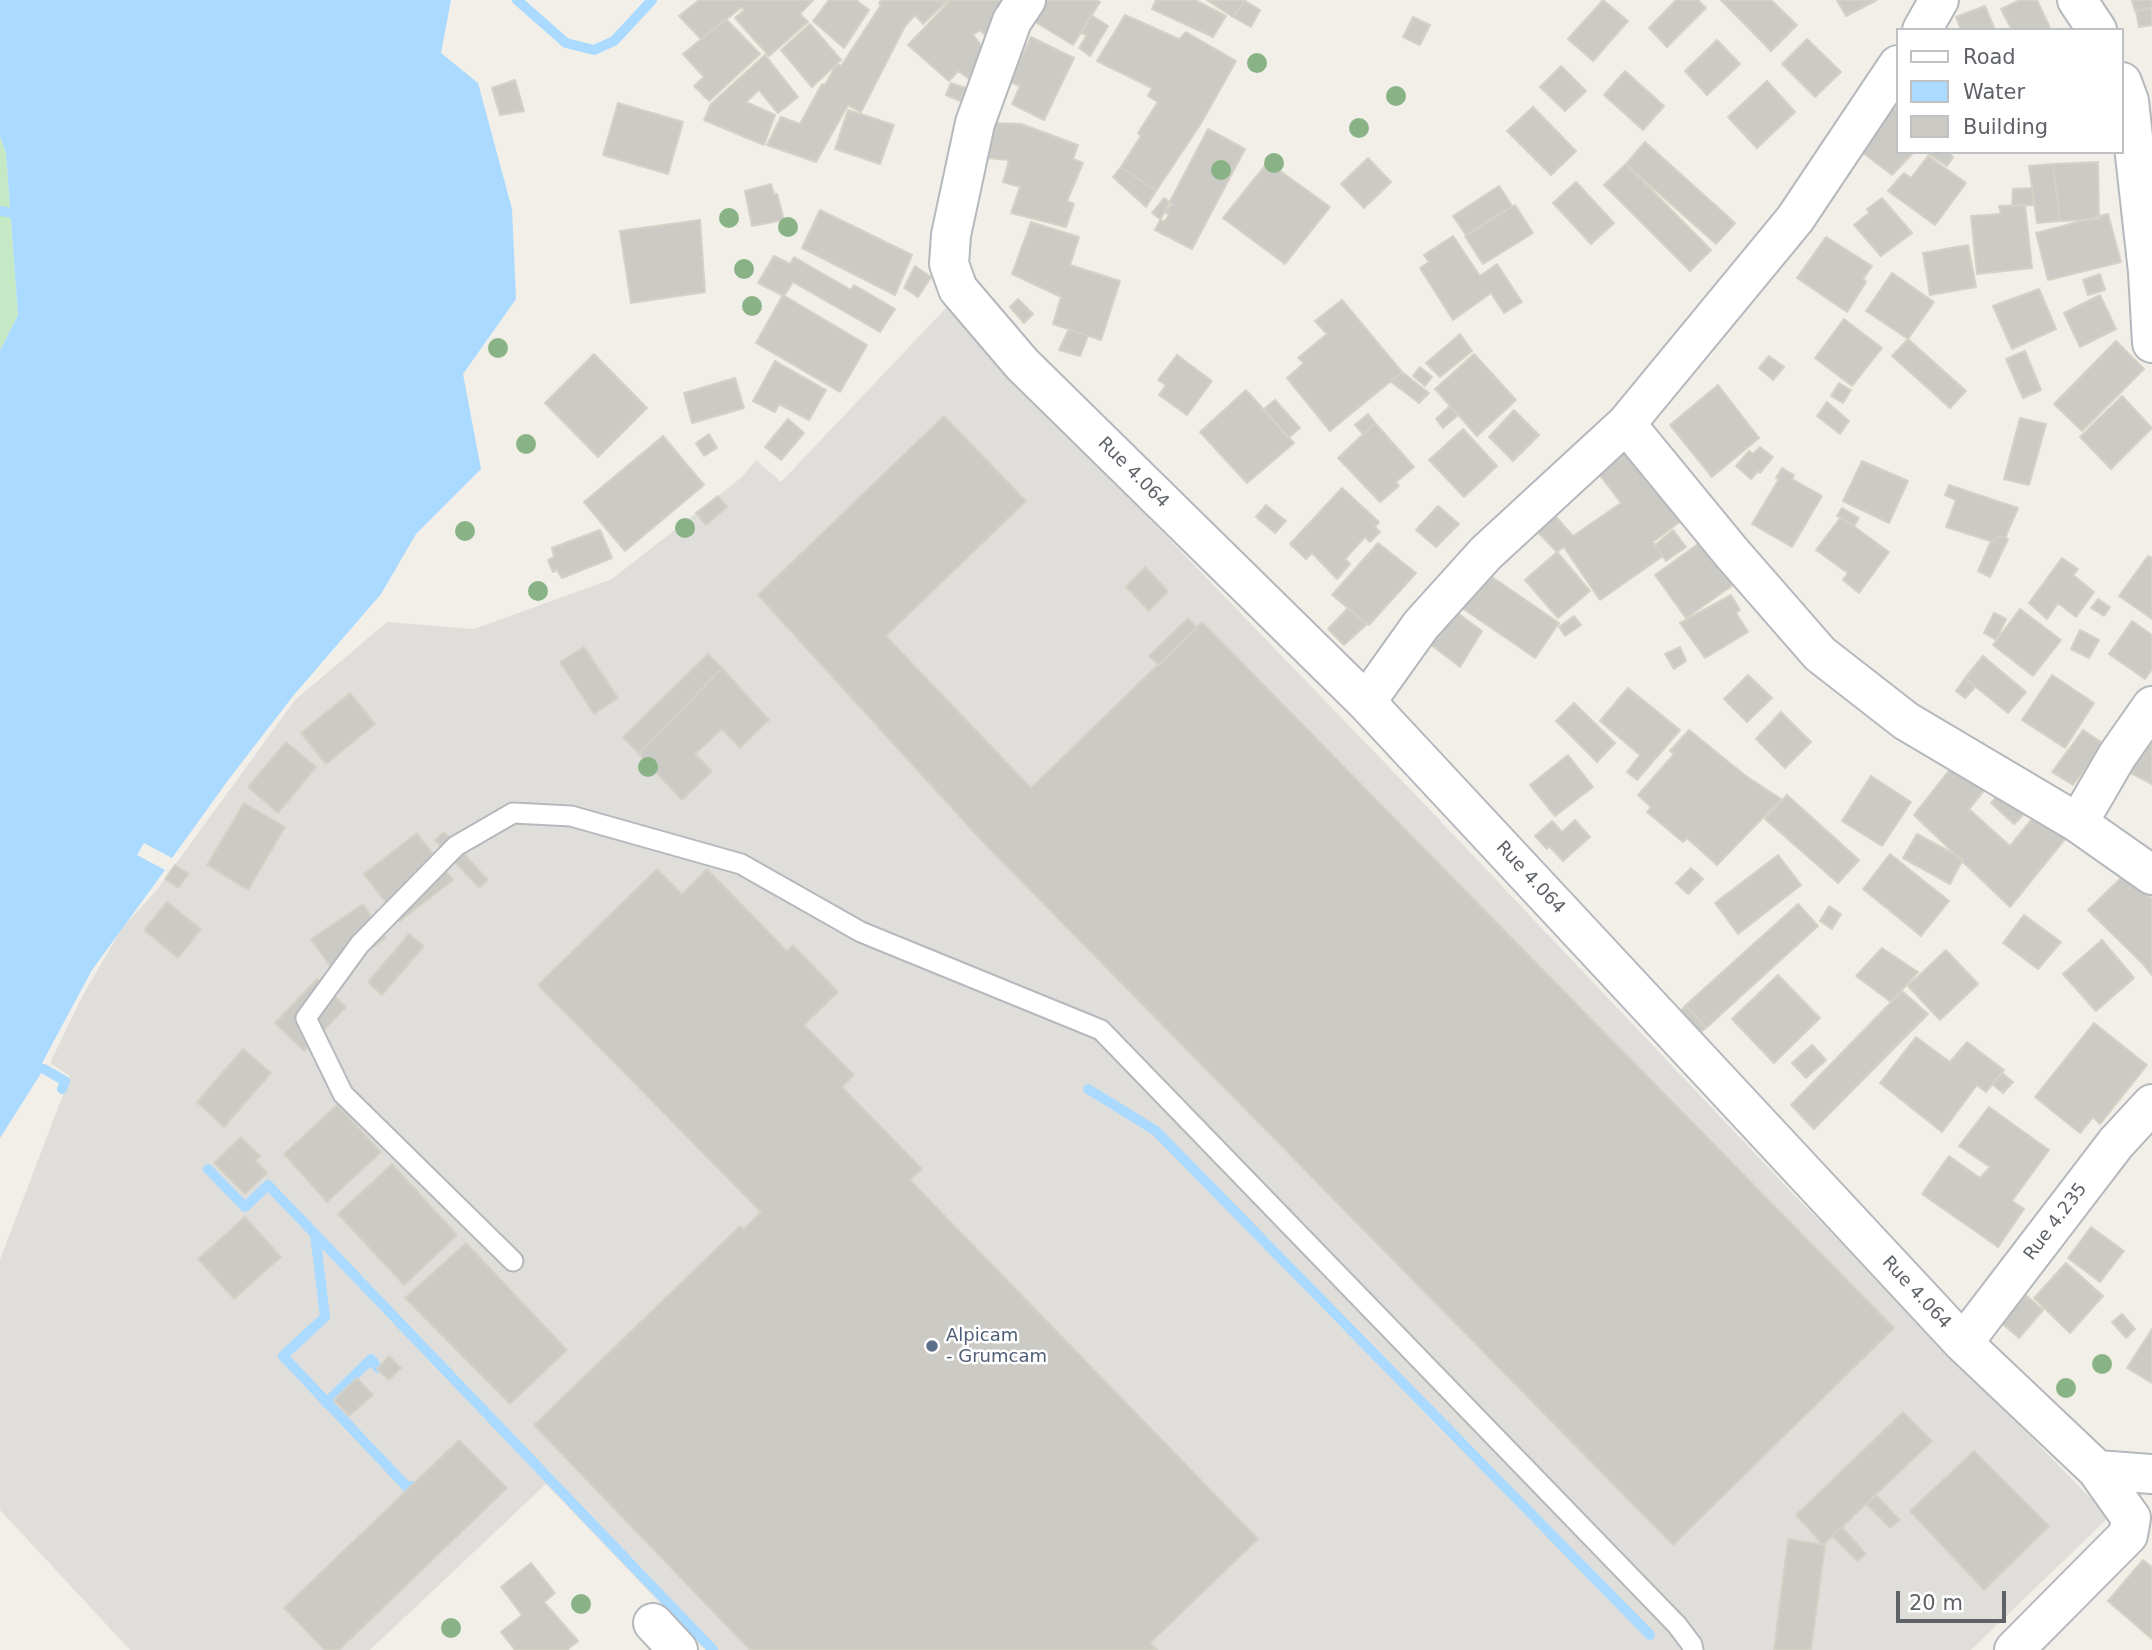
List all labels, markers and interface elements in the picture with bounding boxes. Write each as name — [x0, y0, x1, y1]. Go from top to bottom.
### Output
legend — [1896, 28, 2124, 154]
text: Road — [1963, 45, 2016, 69]
text: Water — [1963, 80, 2025, 104]
text: Building — [1963, 115, 2048, 139]
street label: Rue 4.064 — [1093, 433, 1173, 513]
street label: Rue 4.064 — [1491, 837, 1569, 919]
street label: Rue 4.235 — [2020, 1179, 2092, 1265]
street label: Rue 4.064 — [1877, 1252, 1955, 1334]
place label: Alpicam - Grumcam — [946, 1325, 1047, 1368]
marker: Alpicam - Grumcam — [924, 1338, 940, 1354]
scale bar — [1900, 1576, 2010, 1620]
text: 20 m — [1909, 1591, 1963, 1615]

